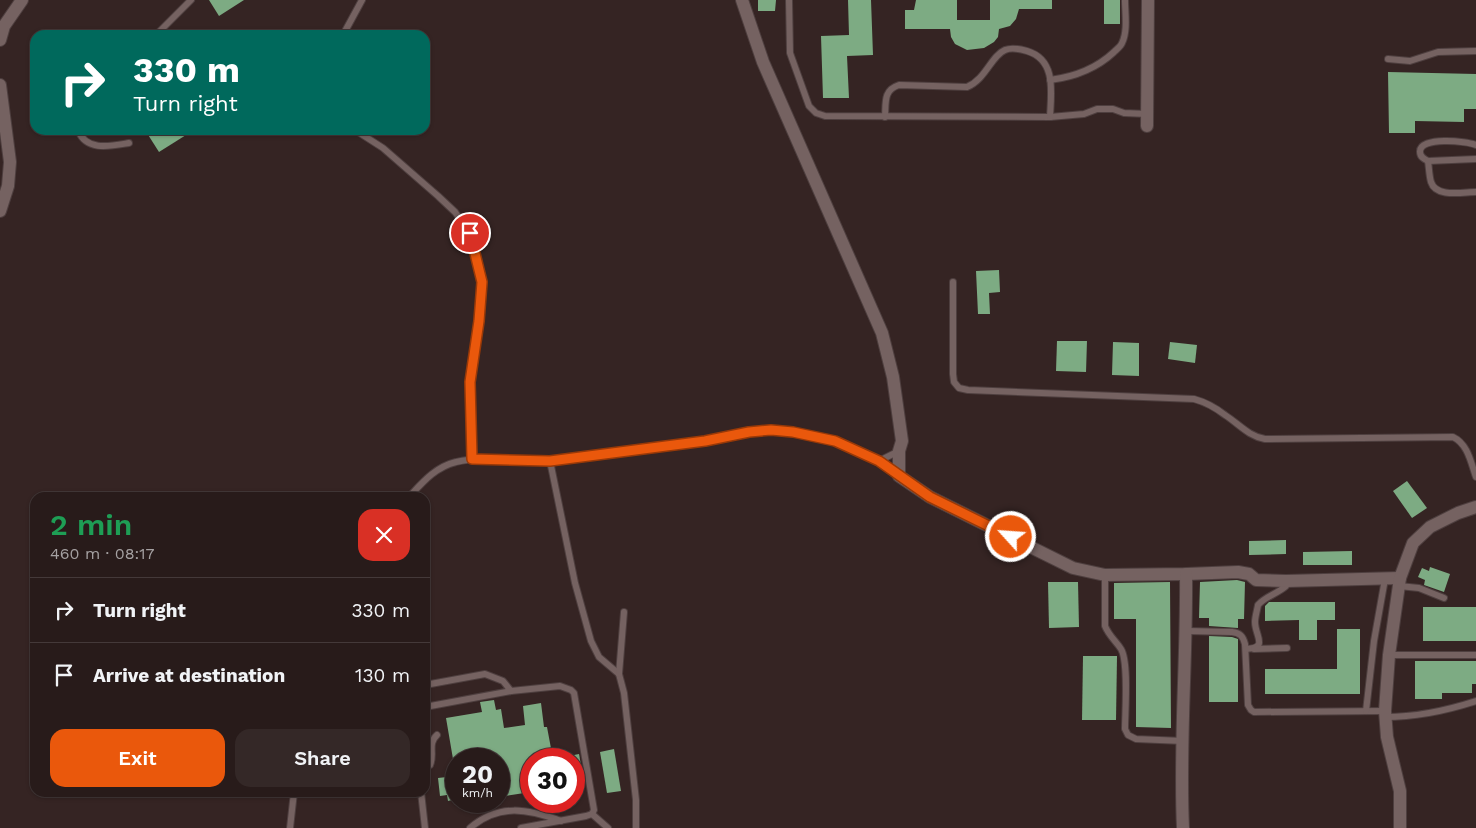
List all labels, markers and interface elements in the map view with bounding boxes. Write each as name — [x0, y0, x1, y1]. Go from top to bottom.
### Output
text: 330 m — [133, 49, 240, 91]
icon: right — [50, 50, 115, 115]
text: Turn right — [133, 91, 238, 116]
pin — [449, 212, 491, 254]
icon: arrive — [456, 219, 484, 247]
text: 2 min — [50, 507, 132, 542]
button: close — [358, 509, 410, 561]
position arrow — [984, 510, 1036, 562]
text: 460 m · 08:17 — [50, 544, 154, 563]
icon: right — [50, 596, 78, 624]
text: Turn right — [93, 599, 186, 622]
text: 330 m — [351, 599, 410, 622]
icon: arrive — [50, 661, 78, 689]
text: Arrive at destination — [93, 664, 285, 687]
text: 130 m — [355, 664, 410, 687]
button: Exit — [50, 729, 225, 787]
button: Share — [235, 729, 410, 787]
speed limit sign: 30 — [520, 748, 585, 813]
text: 20 — [462, 760, 493, 789]
text: km/h — [462, 786, 493, 800]

